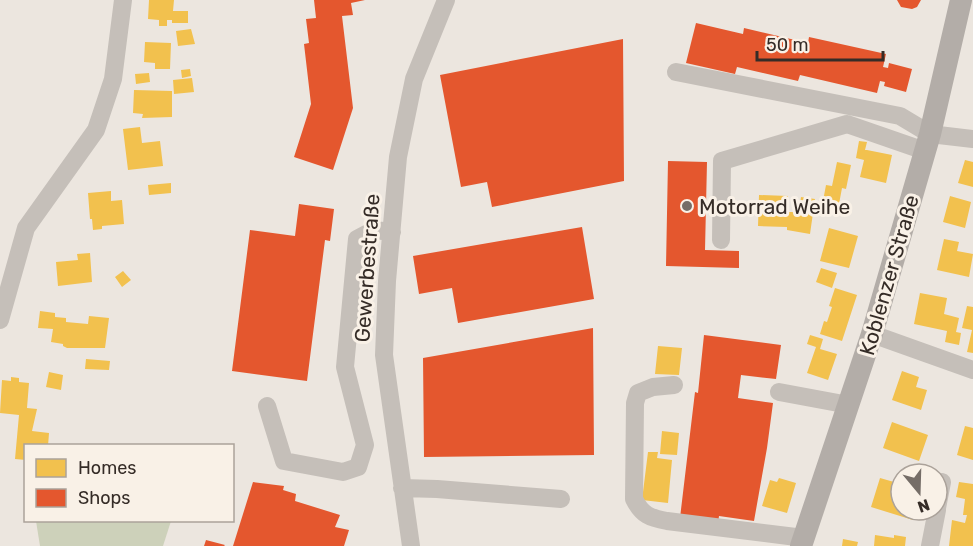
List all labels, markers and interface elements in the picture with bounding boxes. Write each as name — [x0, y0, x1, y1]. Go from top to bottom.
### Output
scale bar — [757, 24, 883, 62]
text: 50 m — [766, 34, 809, 56]
street label: Koblenzer Straße — [854, 192, 924, 358]
street label: Gewerbestraße — [349, 193, 385, 343]
place label: Motorrad Weihe — [699, 194, 850, 219]
marker: Motorrad Weihe — [680, 199, 694, 213]
legend — [24, 444, 234, 522]
text: Homes — [78, 457, 136, 479]
north arrow — [889, 462, 949, 522]
text: Shops — [78, 487, 130, 509]
text: N — [915, 495, 932, 517]

